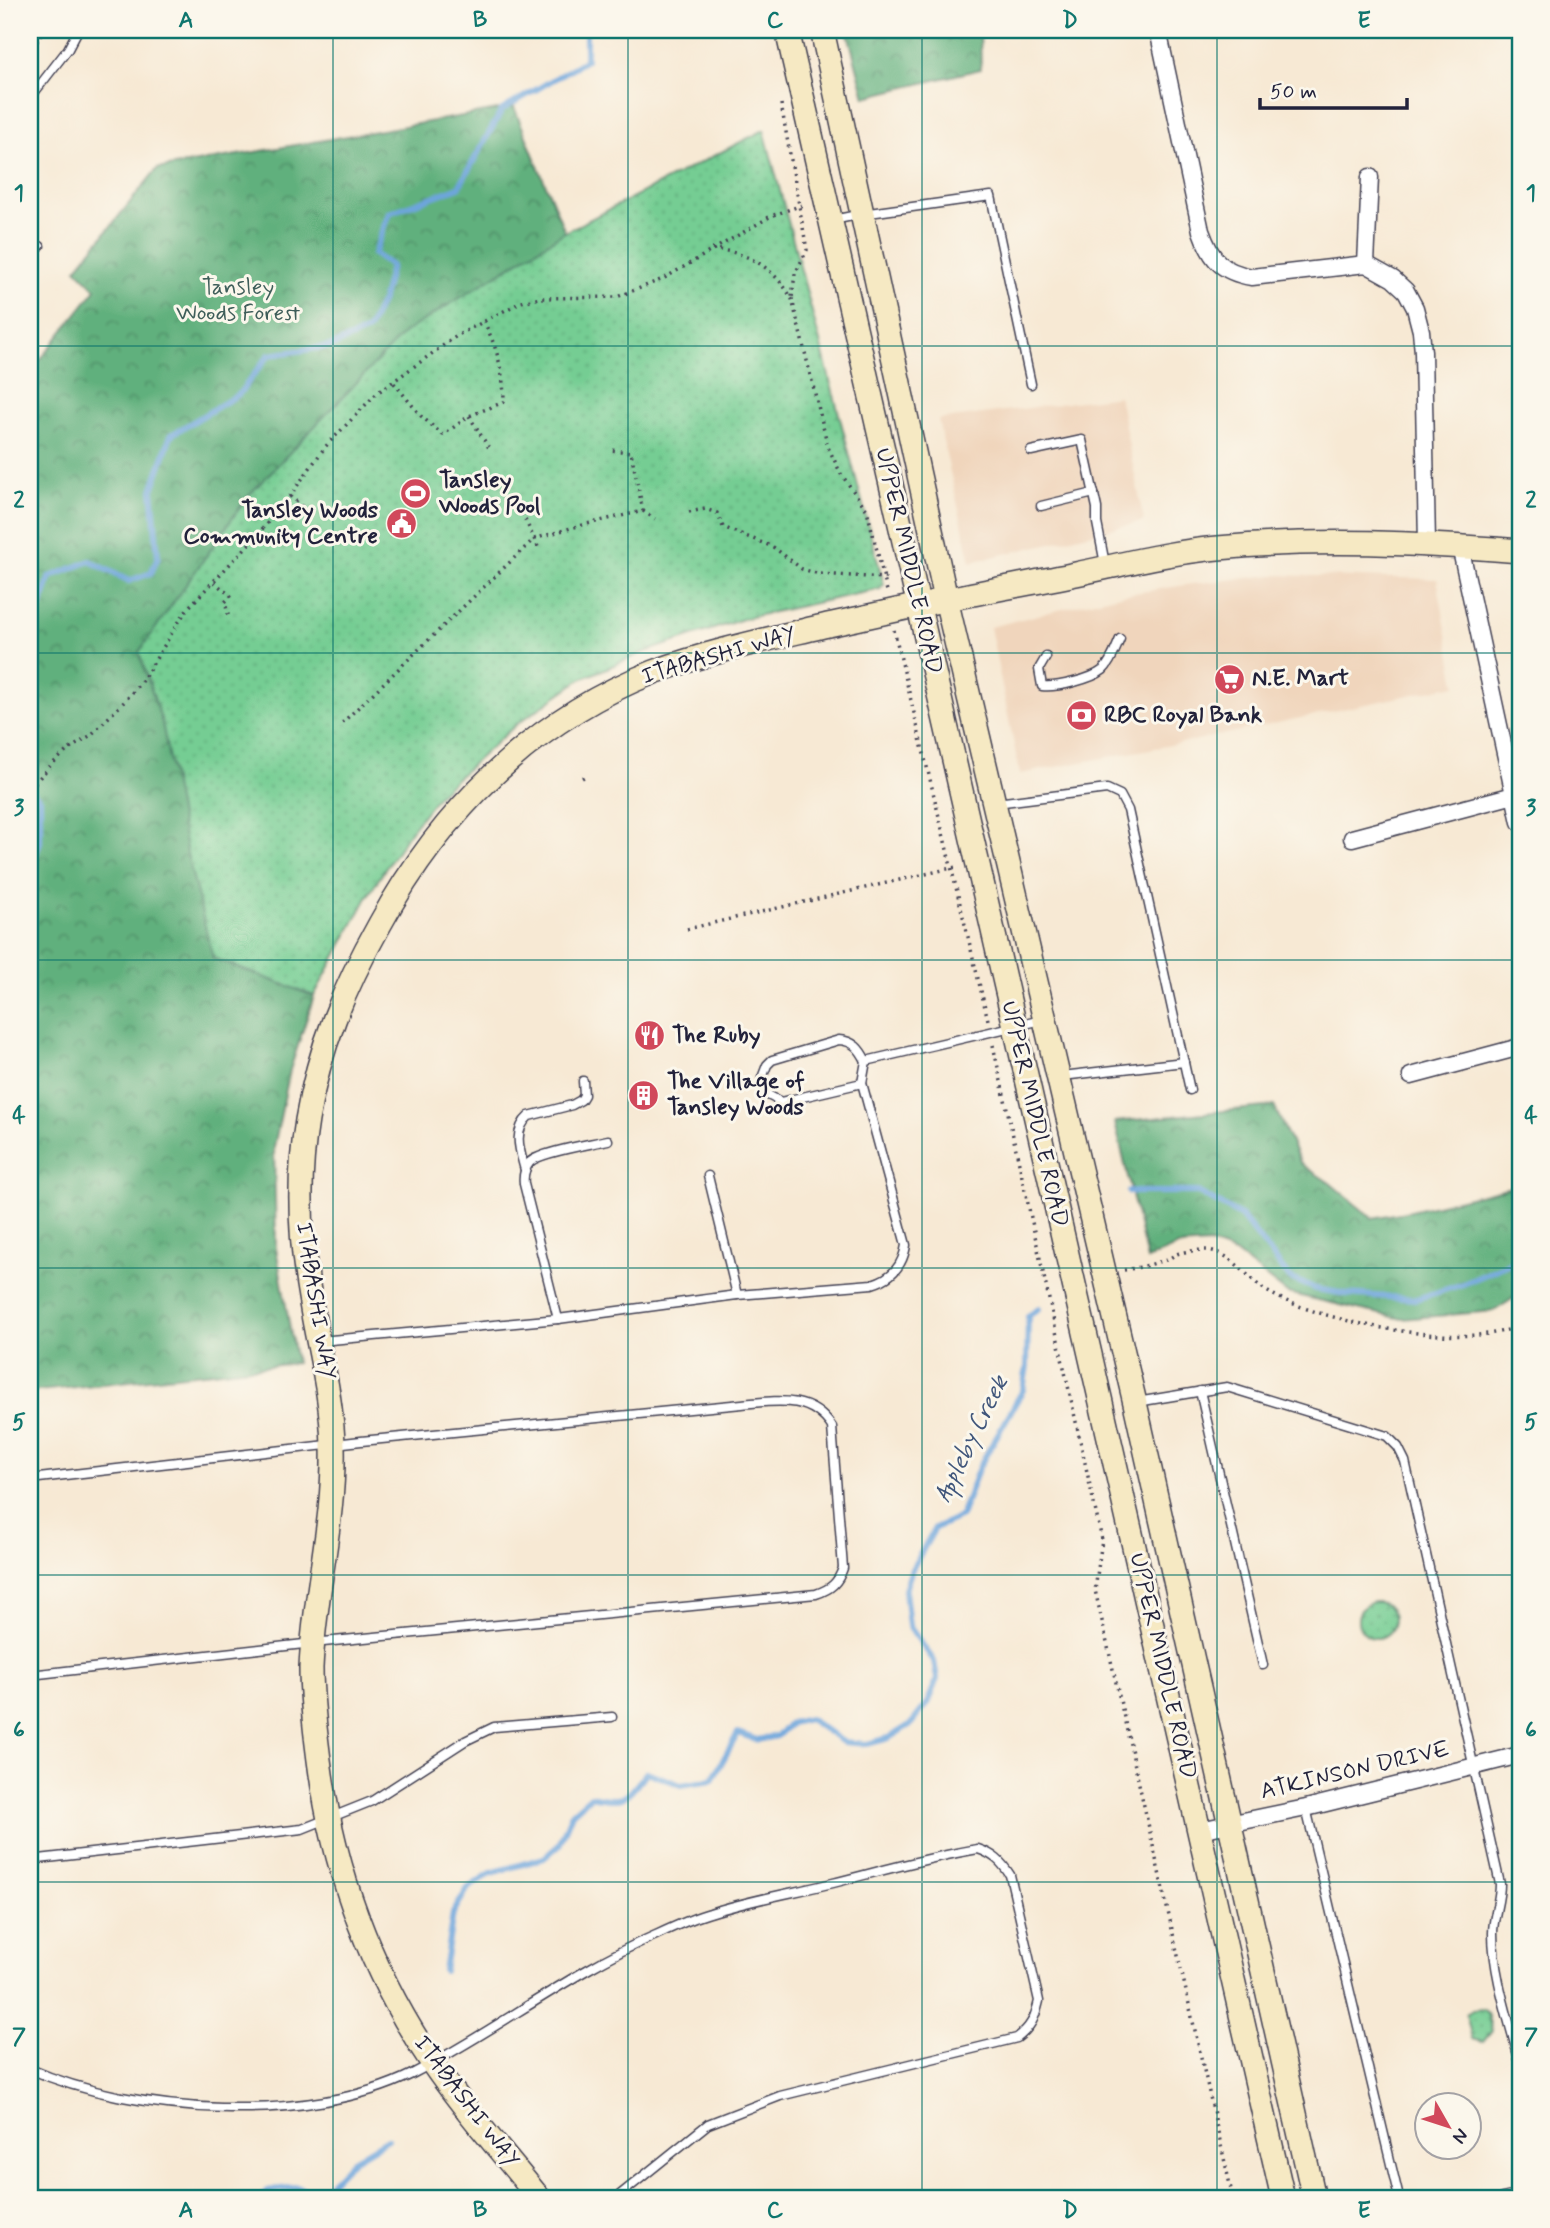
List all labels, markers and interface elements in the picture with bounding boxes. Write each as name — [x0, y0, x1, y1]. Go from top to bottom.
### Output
text: A — [178, 6, 194, 36]
text: B — [473, 6, 488, 36]
text: C — [767, 6, 784, 36]
text: D — [1062, 6, 1078, 36]
text: E — [1357, 6, 1371, 36]
scale bar — [1260, 66, 1406, 110]
text: 50 m — [1270, 78, 1317, 106]
text: 1 — [14, 179, 24, 209]
text: 1 — [1526, 179, 1536, 209]
park label: Tansley Woods Forest — [176, 273, 300, 329]
street label: UPPER MIDDLE ROAD — [867, 445, 949, 677]
place label: Tansley Woods Pool — [438, 466, 541, 522]
sports icon: Tansley Woods Pool — [399, 477, 433, 511]
text: 2 — [13, 486, 25, 516]
text: 2 — [1525, 486, 1537, 516]
place label: Tansley Woods Community Centre — [183, 496, 379, 552]
public building icon: Tansley Woods Community Centre — [384, 507, 418, 541]
street label: ITABASHI WAY — [639, 620, 800, 692]
supermarket icon: N.E. Mart — [1212, 662, 1246, 696]
place label: N.E. Mart — [1252, 664, 1349, 694]
bank icon: RBC Royal Bank — [1064, 699, 1098, 733]
place label: RBC Royal Bank — [1104, 701, 1263, 731]
text: 3 — [14, 794, 25, 824]
text: 3 — [1526, 794, 1537, 824]
street label: UPPER MIDDLE ROAD — [993, 998, 1075, 1230]
restaurant icon: The Ruby — [632, 1019, 666, 1053]
place label: The Ruby — [672, 1021, 761, 1051]
place label: The Village of Tansley Woods — [667, 1067, 805, 1123]
building icon: The Village of Tansley Woods — [627, 1078, 661, 1112]
text: 4 — [12, 1101, 26, 1131]
text: 4 — [1524, 1101, 1538, 1131]
street label: ITABASHI WAY — [288, 1220, 342, 1382]
water label: Appleby Creek — [928, 1369, 1018, 1508]
text: 5 — [12, 1408, 26, 1438]
text: 5 — [1524, 1408, 1538, 1438]
street label: UPPER MIDDLE ROAD — [1121, 1550, 1203, 1782]
text: 6 — [13, 1716, 25, 1746]
text: 6 — [1525, 1716, 1537, 1746]
street label: ATKINSON DRIVE — [1257, 1735, 1453, 1807]
text: 7 — [12, 2023, 26, 2053]
text: 7 — [1524, 2023, 1538, 2053]
street label: ITABASHI WAY — [406, 2030, 526, 2175]
north arrow — [1414, 2092, 1484, 2162]
text: N — [1446, 2123, 1474, 2149]
text: A — [178, 2196, 194, 2226]
text: B — [473, 2196, 488, 2226]
text: C — [767, 2196, 784, 2226]
text: D — [1062, 2196, 1078, 2226]
text: E — [1357, 2196, 1371, 2226]

